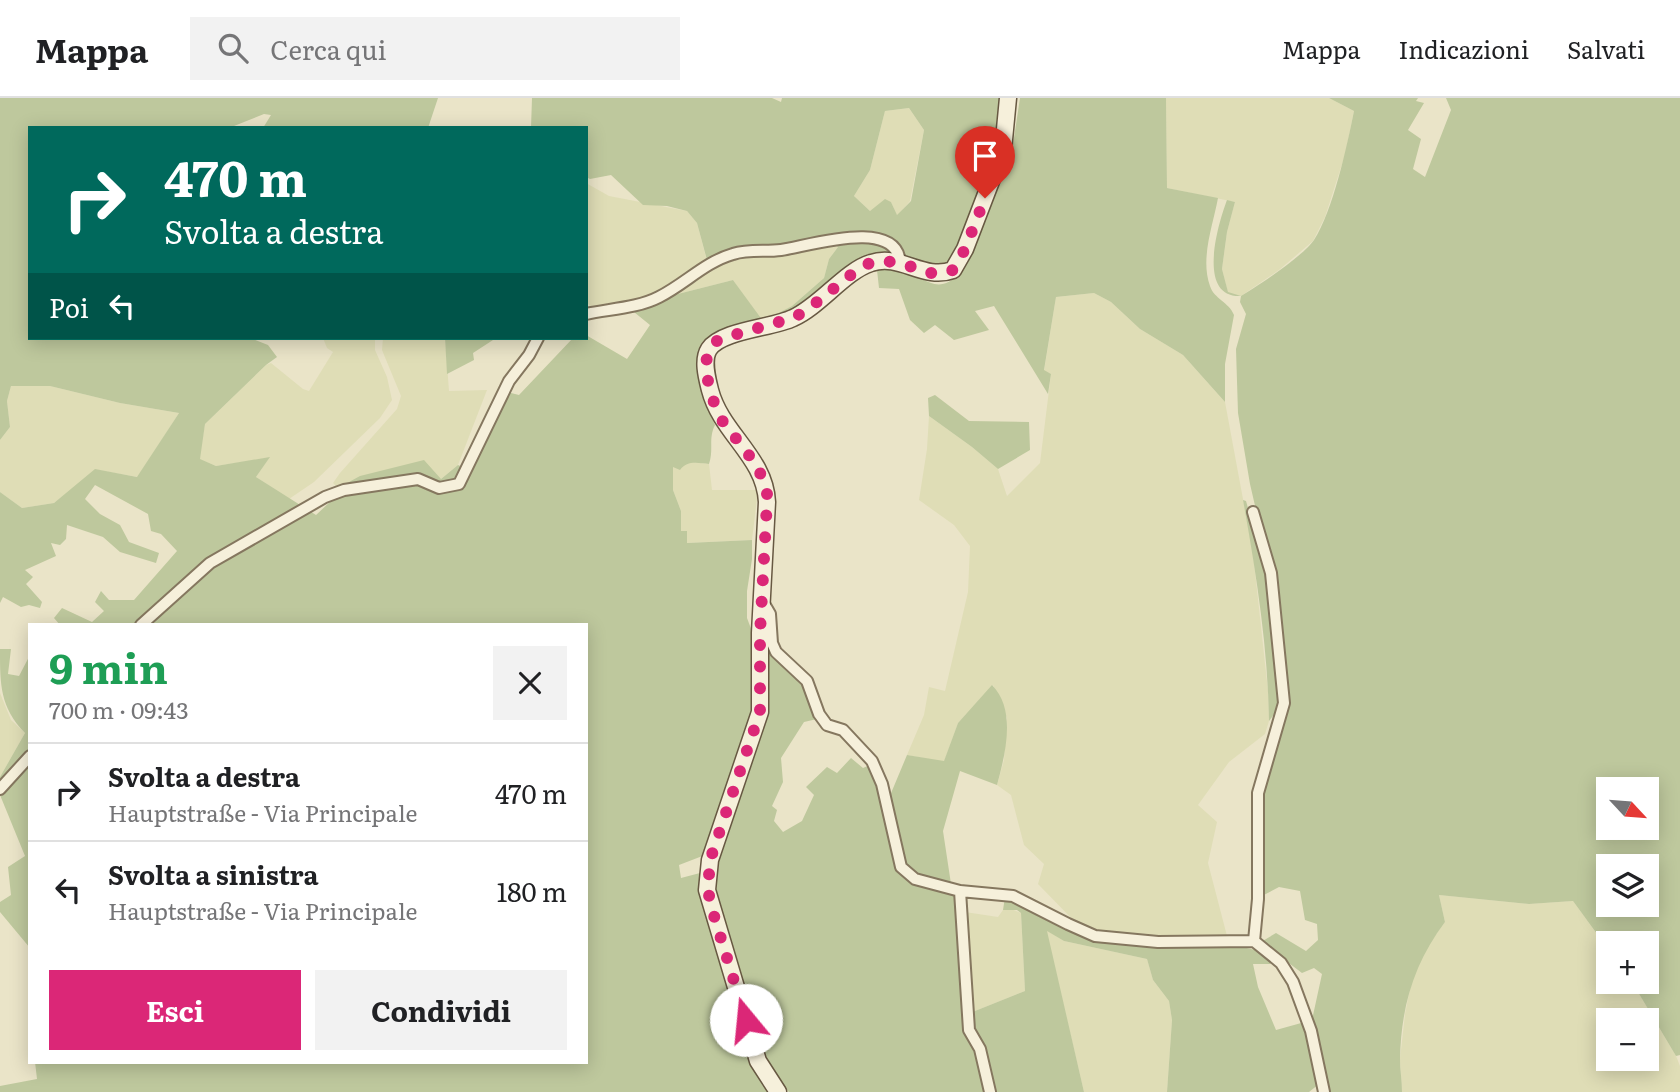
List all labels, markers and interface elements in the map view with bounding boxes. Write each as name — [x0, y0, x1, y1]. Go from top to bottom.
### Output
search box — [190, 17, 680, 80]
text: Mappa — [35, 24, 148, 73]
icon: search — [214, 29, 252, 67]
text: Cerca qui — [270, 29, 386, 68]
text: Mappa — [1282, 31, 1360, 66]
text: Indicazioni — [1398, 31, 1529, 66]
text: Salvati — [1567, 31, 1645, 66]
pin — [955, 126, 1015, 198]
icon: arrive — [966, 137, 1004, 175]
text: 470 m — [164, 139, 307, 212]
icon: right — [49, 154, 140, 245]
text: Svolta a destra — [164, 206, 383, 254]
text: Poi — [49, 287, 89, 326]
icon: left — [103, 287, 141, 325]
text: 9 min — [49, 635, 168, 697]
button: close — [493, 646, 567, 720]
text: 700 m · 09:43 — [49, 692, 189, 726]
text: Svolta a destra — [108, 756, 300, 795]
icon: right — [49, 773, 87, 811]
text: 470 m — [495, 773, 567, 812]
north arrow — [1596, 777, 1659, 840]
map controls — [1596, 777, 1659, 1071]
text: Hauptstraße - Via Principale — [108, 795, 417, 829]
text: Svolta a sinistra — [108, 854, 319, 893]
button: layers — [1596, 854, 1659, 917]
icon: left — [49, 871, 87, 909]
text: 180 m — [497, 871, 567, 910]
text: Hauptstraße - Via Principale — [108, 893, 417, 927]
button: + — [1596, 931, 1659, 994]
button: Esci — [49, 970, 301, 1050]
button: Condividi — [315, 970, 567, 1050]
position arrow — [709, 983, 783, 1057]
button: − — [1596, 1008, 1659, 1071]

